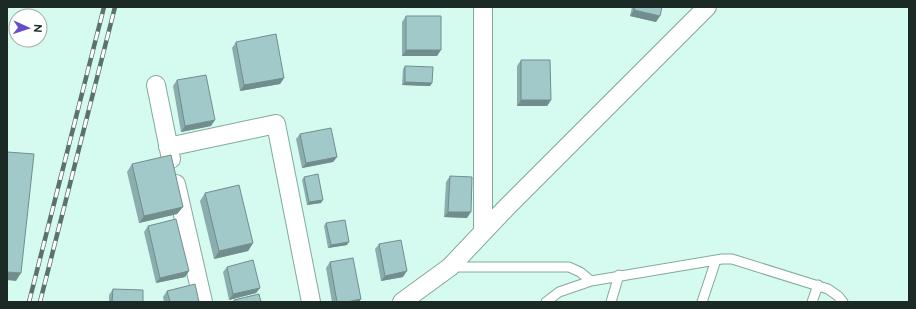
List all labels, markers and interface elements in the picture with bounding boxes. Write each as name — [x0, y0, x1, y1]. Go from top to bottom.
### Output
north arrow — [8, 8, 48, 48]
text: N — [31, 24, 44, 33]

